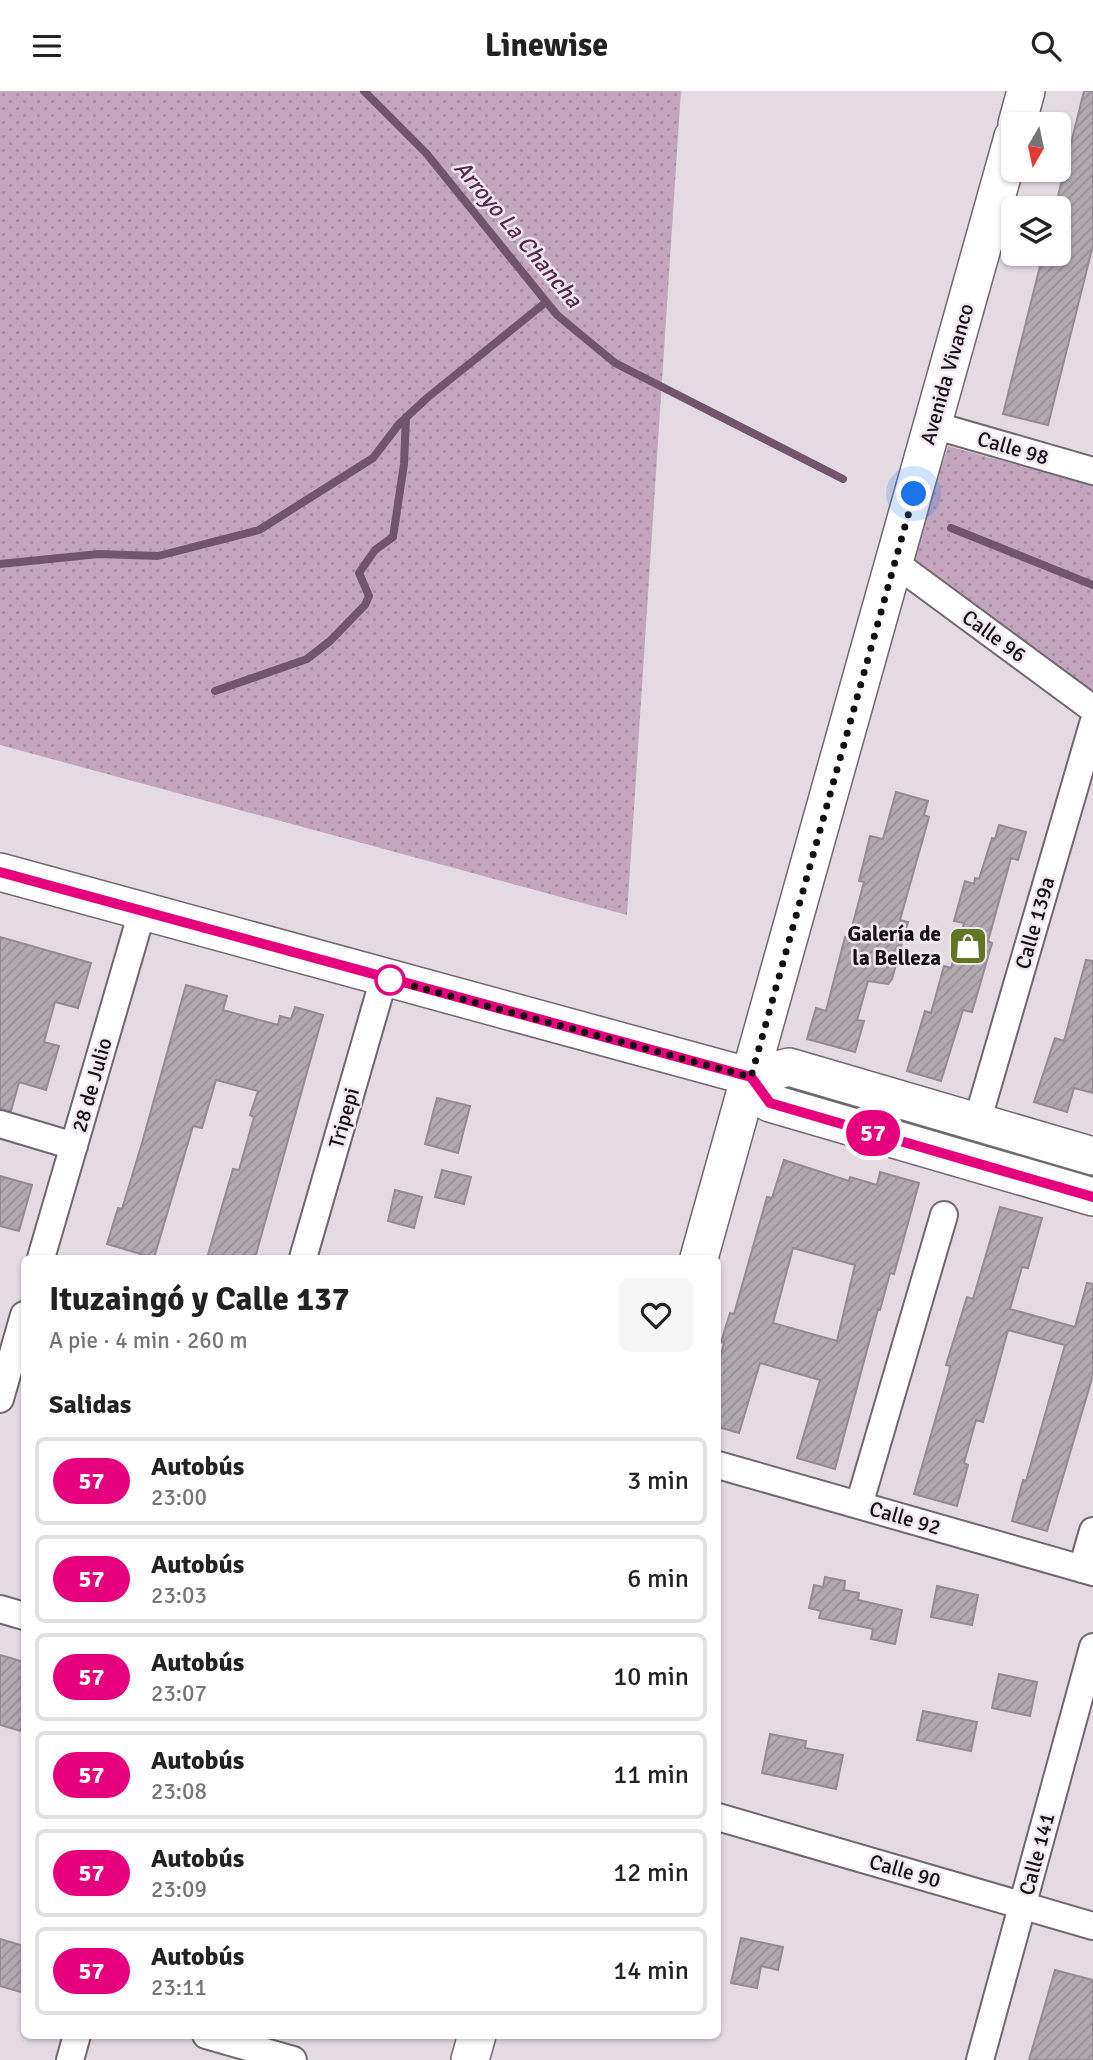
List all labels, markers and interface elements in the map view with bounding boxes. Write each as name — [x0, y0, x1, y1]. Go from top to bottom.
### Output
text: Linewise — [485, 26, 608, 65]
icon: menu — [28, 27, 66, 65]
icon: search — [1027, 27, 1065, 65]
north arrow — [1001, 112, 1071, 182]
map controls — [1001, 112, 1071, 266]
water label: Arroyo La Chancha — [448, 154, 589, 315]
button: layers — [1001, 196, 1071, 266]
street label: Avenida Vivanco — [914, 300, 980, 448]
street label: Calle 98 — [974, 425, 1052, 471]
your location — [896, 476, 931, 511]
street label: Calle 96 — [957, 604, 1031, 668]
street label: Calle 139a — [1009, 874, 1061, 972]
place label: Galería de la Belleza — [848, 921, 941, 971]
shop icon: Galería de la Belleza — [947, 925, 989, 967]
unlabelled marker — [375, 965, 405, 995]
street label: 28 de Julio — [66, 1035, 118, 1135]
street label: Tripepi — [323, 1085, 365, 1151]
line badge: 57 — [842, 1110, 904, 1156]
text: 57 — [860, 1118, 886, 1148]
button: heart — [619, 1278, 693, 1352]
text: Ituzaingó y Calle 137 — [49, 1279, 350, 1320]
text: A pie · 4 min · 260 m — [49, 1326, 248, 1355]
text: Salidas — [49, 1389, 131, 1421]
text: Autobús — [151, 1451, 244, 1483]
text: 3 min — [627, 1465, 689, 1497]
text: 57 — [79, 1466, 104, 1496]
text: 23:00 — [151, 1483, 207, 1512]
street label: Calle 92 — [866, 1495, 944, 1541]
text: Autobús — [151, 1549, 244, 1581]
text: 6 min — [627, 1563, 689, 1595]
text: 57 — [79, 1564, 104, 1594]
text: 23:03 — [151, 1581, 207, 1610]
text: Autobús — [151, 1647, 244, 1679]
text: 10 min — [613, 1661, 689, 1693]
text: 57 — [79, 1662, 104, 1692]
text: 23:07 — [151, 1679, 207, 1708]
text: Autobús — [151, 1745, 244, 1777]
text: 11 min — [613, 1759, 689, 1791]
text: 57 — [79, 1760, 104, 1790]
text: 23:08 — [151, 1777, 207, 1806]
street label: Calle 141 — [1014, 1810, 1060, 1898]
text: Autobús — [151, 1843, 244, 1875]
street label: Calle 90 — [866, 1848, 944, 1894]
text: 12 min — [613, 1857, 689, 1889]
text: 57 — [79, 1858, 104, 1888]
text: 23:09 — [151, 1875, 207, 1904]
text: Autobús — [151, 1941, 244, 1973]
text: 14 min — [613, 1955, 689, 1987]
text: 57 — [79, 1956, 104, 1986]
text: 23:11 — [151, 1973, 207, 2002]

